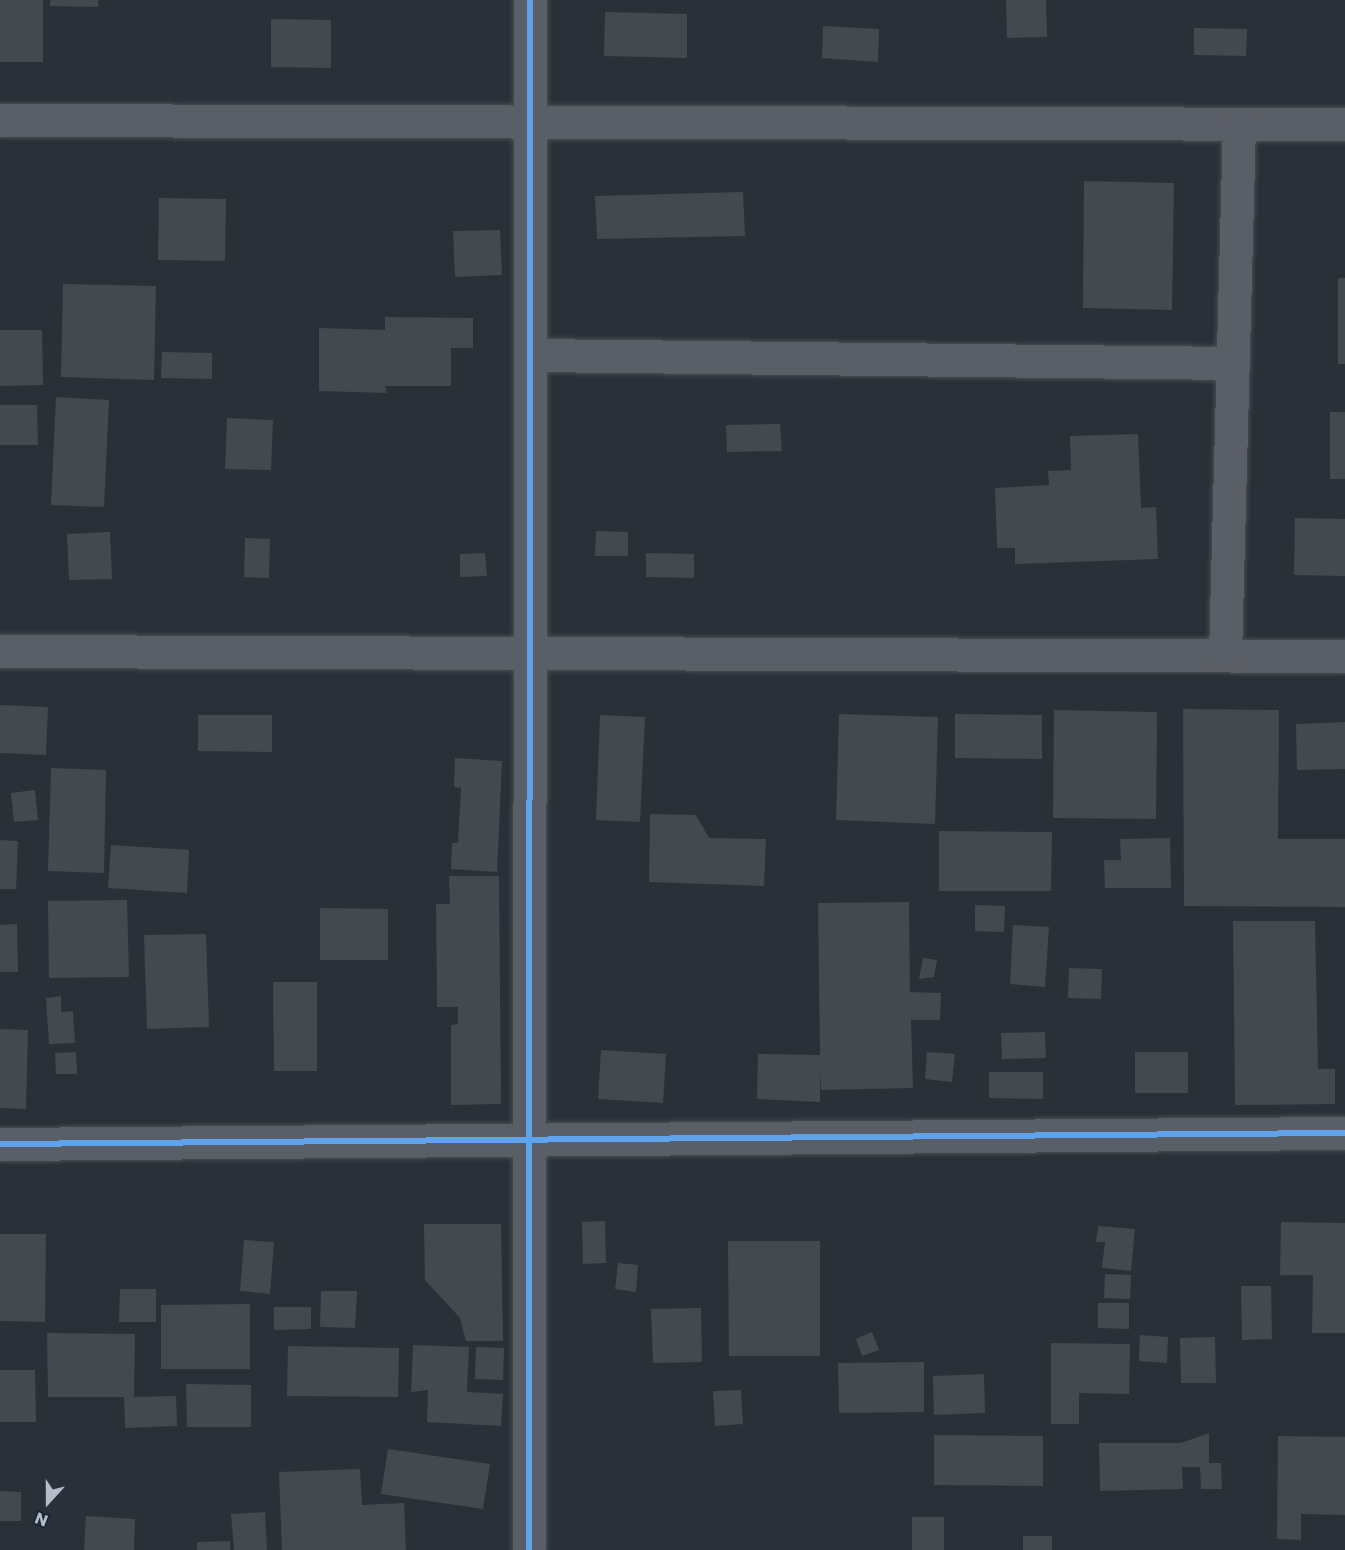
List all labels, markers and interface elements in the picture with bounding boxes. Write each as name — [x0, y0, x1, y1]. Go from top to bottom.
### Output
north arrow — [18, 1472, 78, 1532]
text: N — [32, 1506, 51, 1532]

